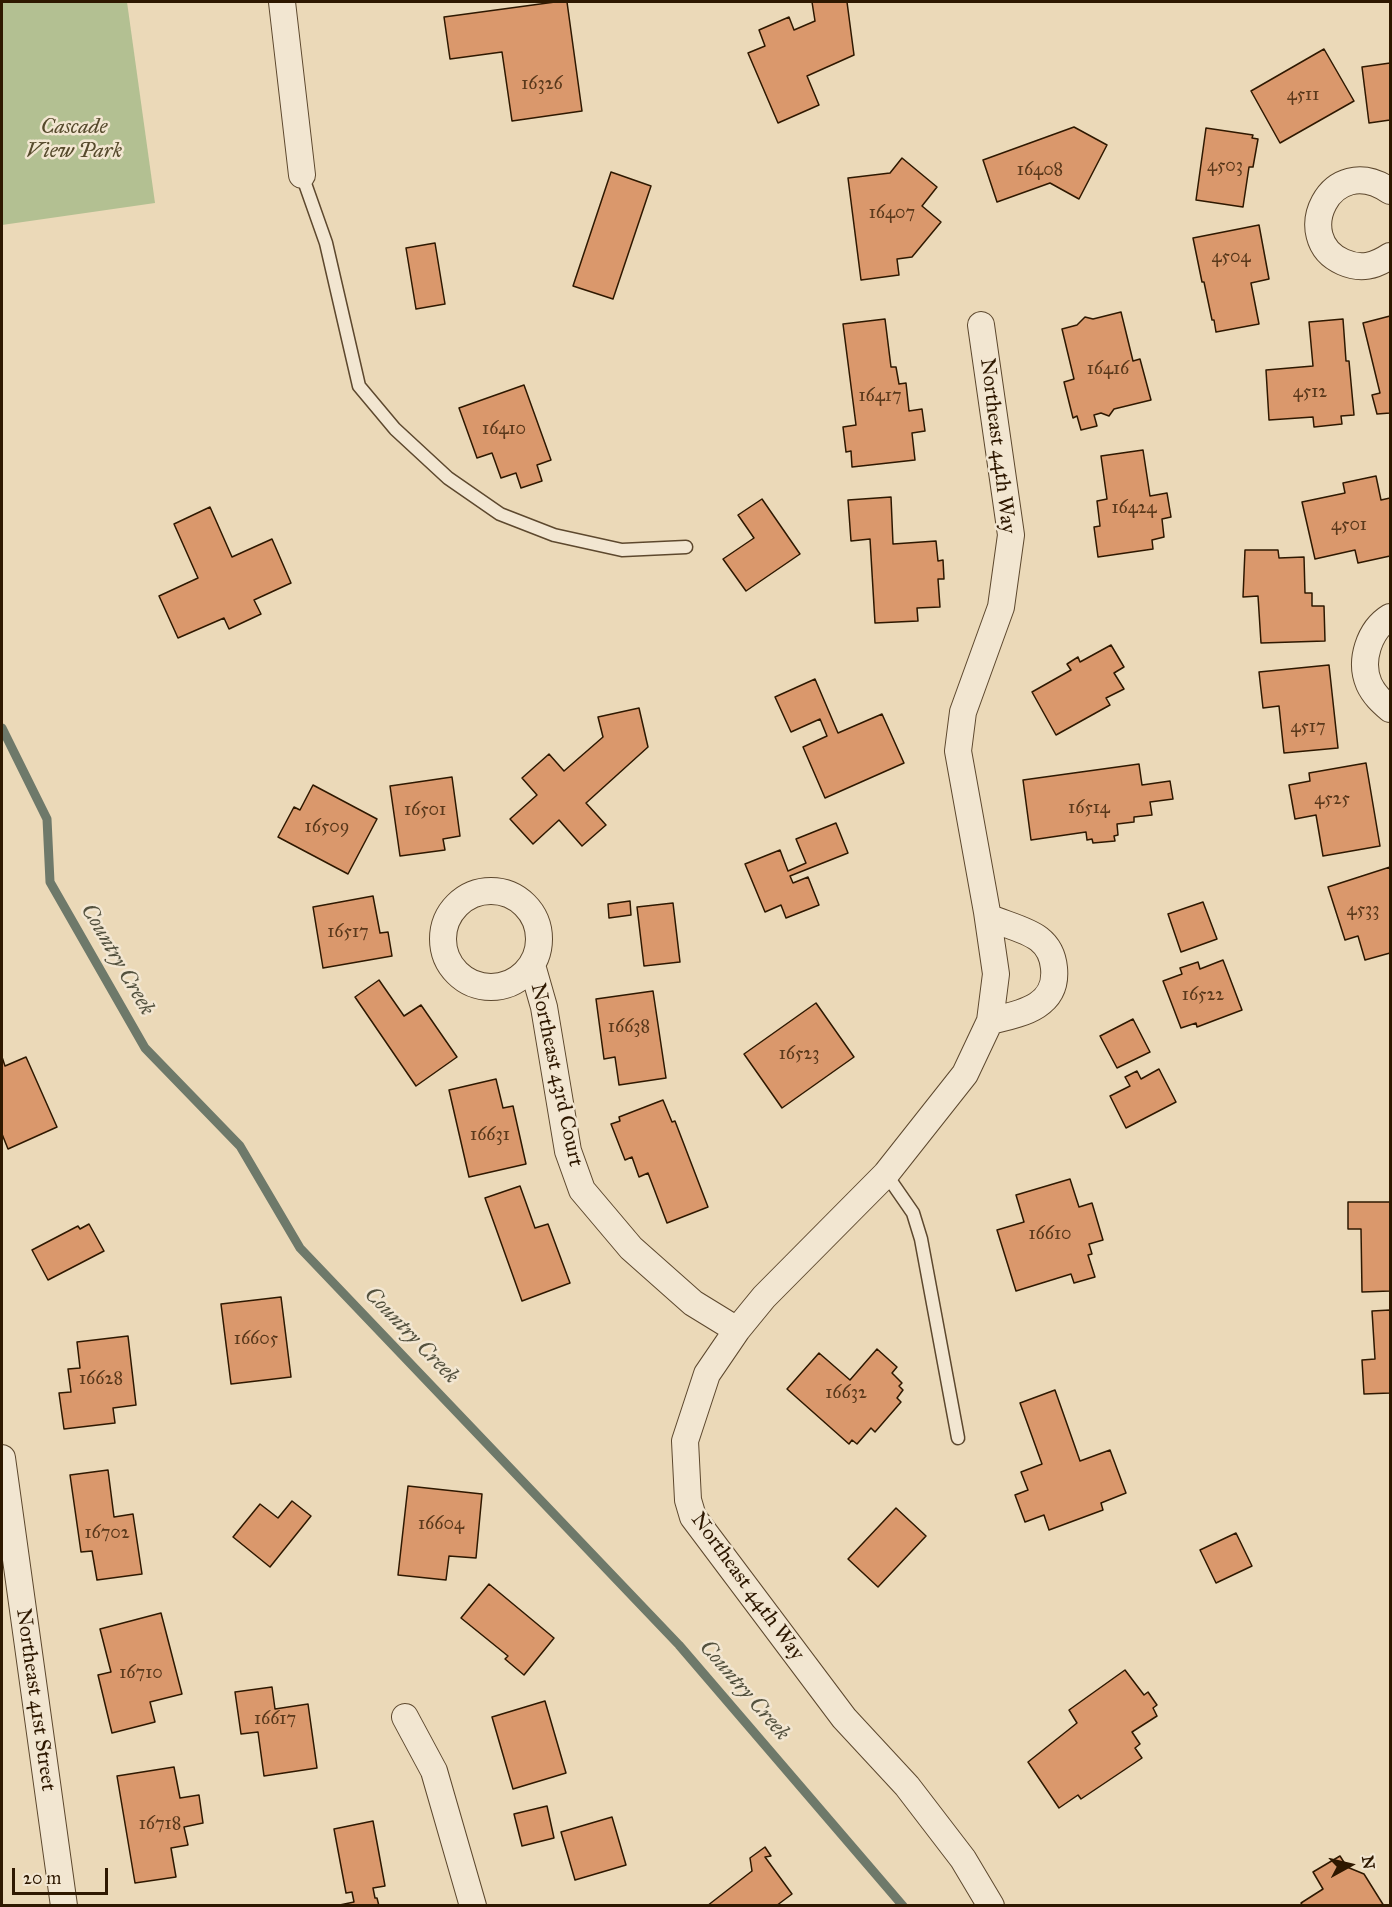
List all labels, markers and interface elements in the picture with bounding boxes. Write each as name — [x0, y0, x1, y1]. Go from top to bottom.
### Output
house number: 16326 — [521, 74, 563, 96]
house number: 4511 — [1287, 85, 1319, 107]
park label: Cascade View Park — [26, 115, 122, 165]
house number: 4503 — [1207, 156, 1243, 178]
house number: 16408 — [1017, 160, 1063, 182]
house number: 16407 — [869, 203, 915, 225]
house number: 4504 — [1212, 247, 1250, 269]
street label: Northeast 44th Way — [974, 357, 1020, 535]
house number: 16416 — [1087, 359, 1129, 381]
house number: 4512 — [1293, 382, 1327, 404]
house number: 16417 — [858, 386, 902, 408]
house number: 16410 — [482, 419, 526, 441]
house number: 16424 — [1111, 498, 1157, 520]
house number: 4501 — [1331, 515, 1367, 537]
house number: 4517 — [1290, 717, 1326, 739]
house number: 4525 — [1314, 789, 1350, 811]
house number: 16514 — [1068, 798, 1110, 820]
house number: 16501 — [404, 800, 446, 822]
house number: 16509 — [305, 817, 349, 839]
water label: Country Creek — [74, 899, 160, 1021]
house number: 4533 — [1347, 900, 1379, 922]
house number: 16517 — [327, 922, 369, 944]
street label: Northeast 43rd Court — [524, 981, 588, 1169]
house number: 16522 — [1182, 985, 1224, 1007]
house number: 16638 — [608, 1017, 650, 1039]
house number: 16523 — [779, 1044, 819, 1066]
house number: 16631 — [470, 1125, 510, 1147]
house number: 16610 — [1029, 1224, 1071, 1246]
water label: Country Creek — [358, 1282, 464, 1390]
house number: 16605 — [234, 1329, 278, 1351]
house number: 16628 — [79, 1369, 123, 1391]
house number: 16632 — [825, 1383, 867, 1405]
street label: Northeast 44th Way — [685, 1508, 809, 1666]
house number: 16604 — [418, 1514, 464, 1536]
house number: 16702 — [84, 1523, 130, 1545]
street label: Northeast 41st Street — [10, 1607, 60, 1793]
water label: Country Creek — [693, 1635, 795, 1747]
house number: 16710 — [119, 1663, 163, 1685]
house number: 16617 — [254, 1709, 296, 1731]
house number: 16718 — [139, 1814, 181, 1836]
north arrow — [1320, 1835, 1380, 1895]
text: N — [1358, 1854, 1379, 1870]
scale bar — [15, 1856, 111, 1894]
text: 20 m — [23, 1867, 61, 1889]

